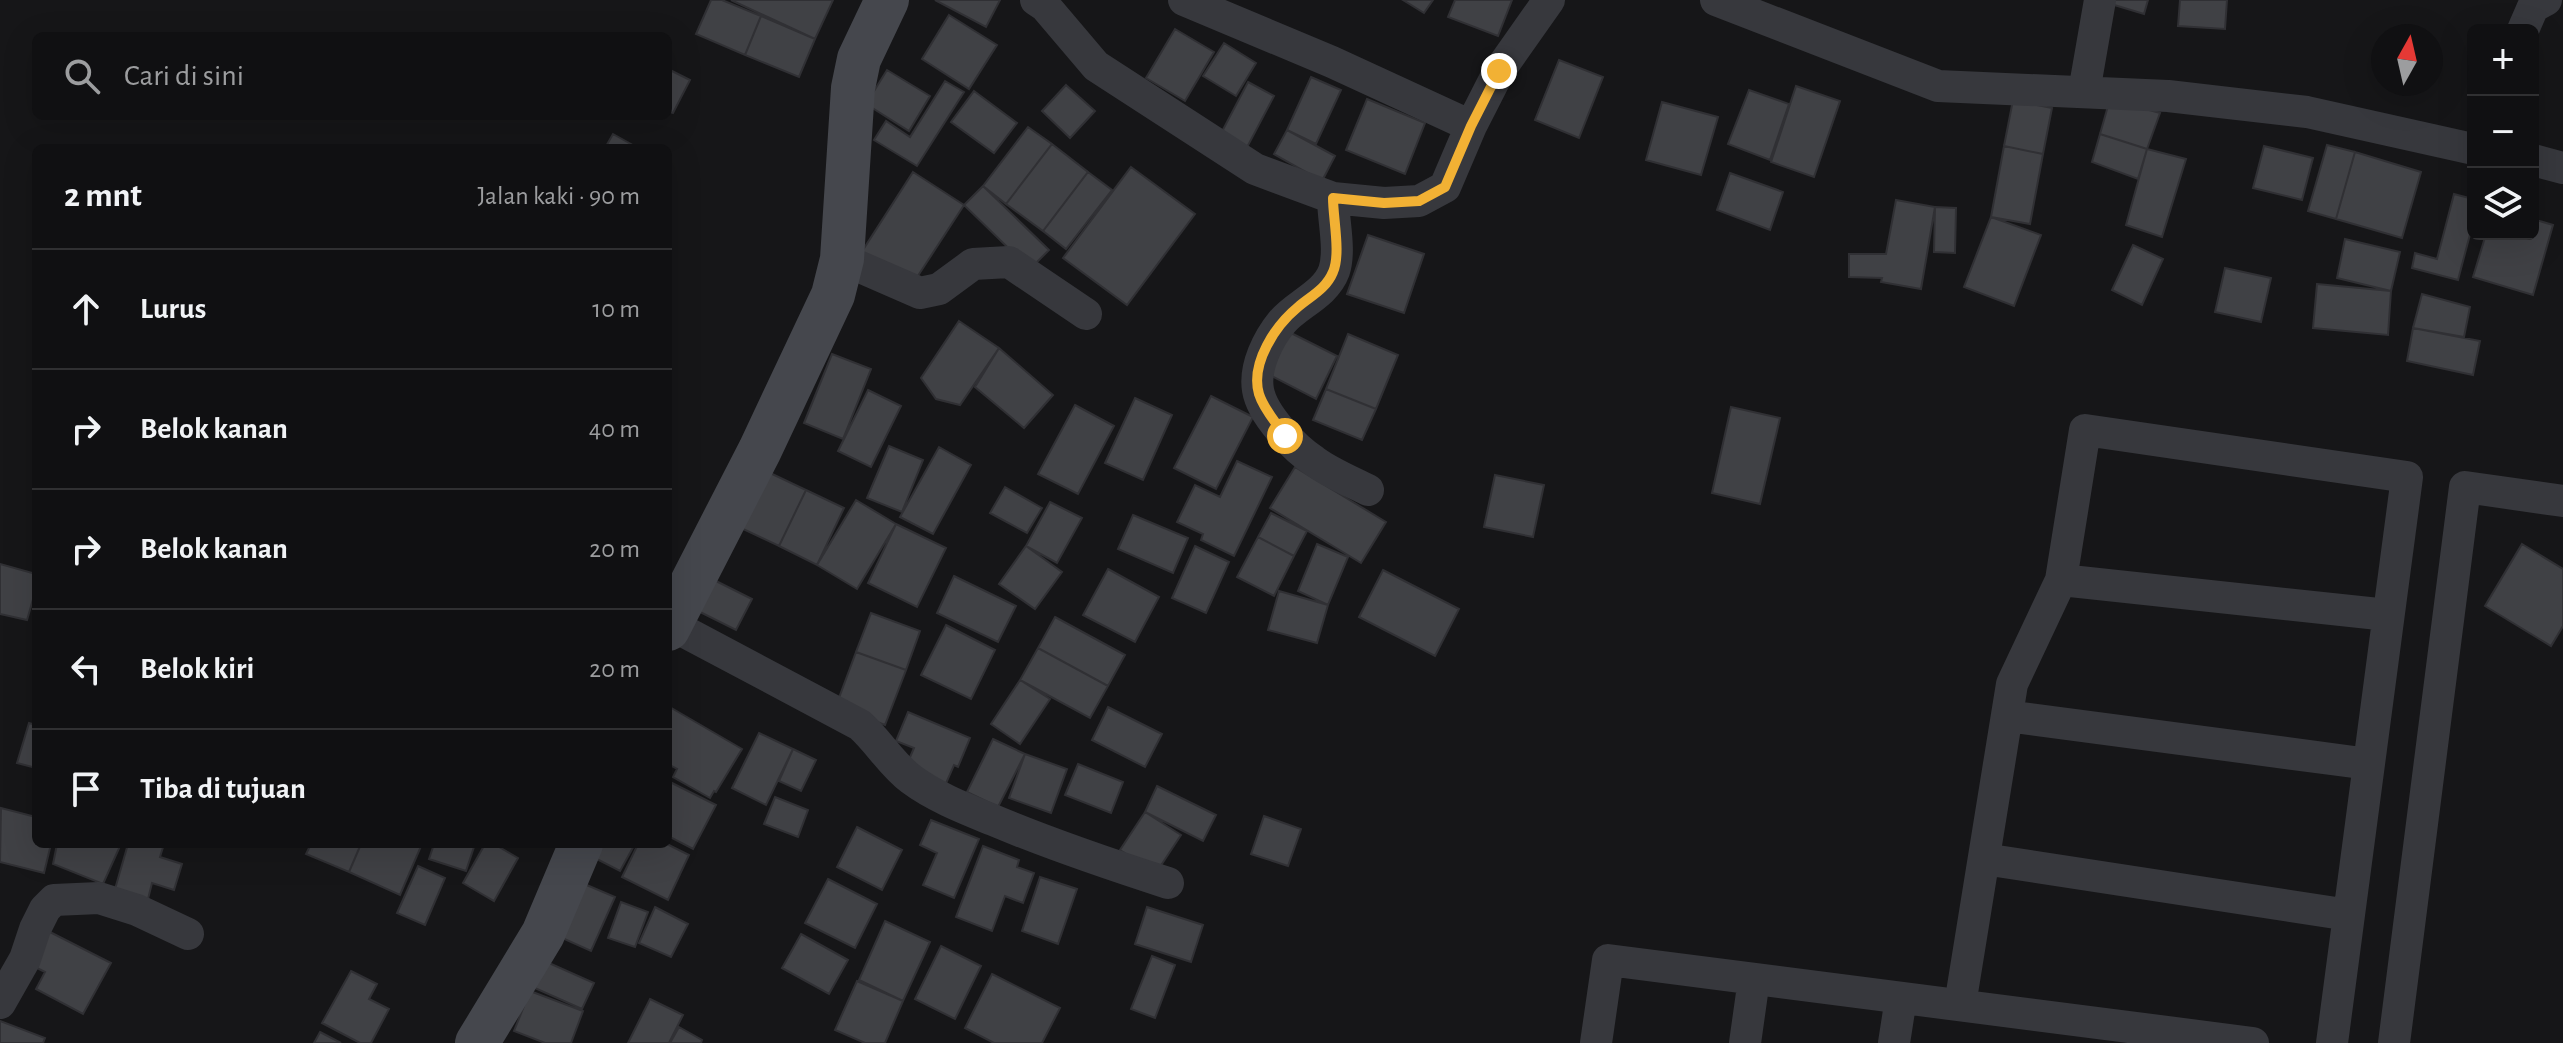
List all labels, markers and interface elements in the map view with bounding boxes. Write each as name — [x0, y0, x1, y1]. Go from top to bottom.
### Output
north arrow — [2371, 24, 2443, 96]
map controls — [2467, 24, 2539, 240]
button: + — [2467, 24, 2539, 96]
search box — [32, 32, 672, 120]
route end — [1481, 53, 1517, 89]
icon: search — [60, 54, 104, 98]
text: Cari di sini — [124, 61, 244, 91]
button: − — [2467, 96, 2539, 168]
button: layers — [2467, 168, 2539, 240]
text: 2 mnt — [64, 179, 142, 213]
text: Jalan kaki · 90 m — [477, 183, 640, 209]
icon: ahead — [64, 287, 108, 331]
text: Lurus — [140, 294, 206, 324]
text: 10 m — [592, 296, 640, 322]
icon: right — [64, 407, 108, 451]
text: Belok kanan — [140, 414, 288, 444]
text: 40 m — [589, 416, 640, 442]
route start — [1267, 418, 1303, 454]
icon: right — [64, 527, 108, 571]
text: Belok kanan — [140, 534, 288, 564]
text: 20 m — [589, 536, 640, 562]
icon: left — [64, 647, 108, 691]
text: Belok kiri — [140, 654, 254, 684]
text: 20 m — [589, 656, 640, 682]
icon: arrive — [64, 767, 108, 811]
text: Tiba di tujuan — [140, 774, 306, 804]

